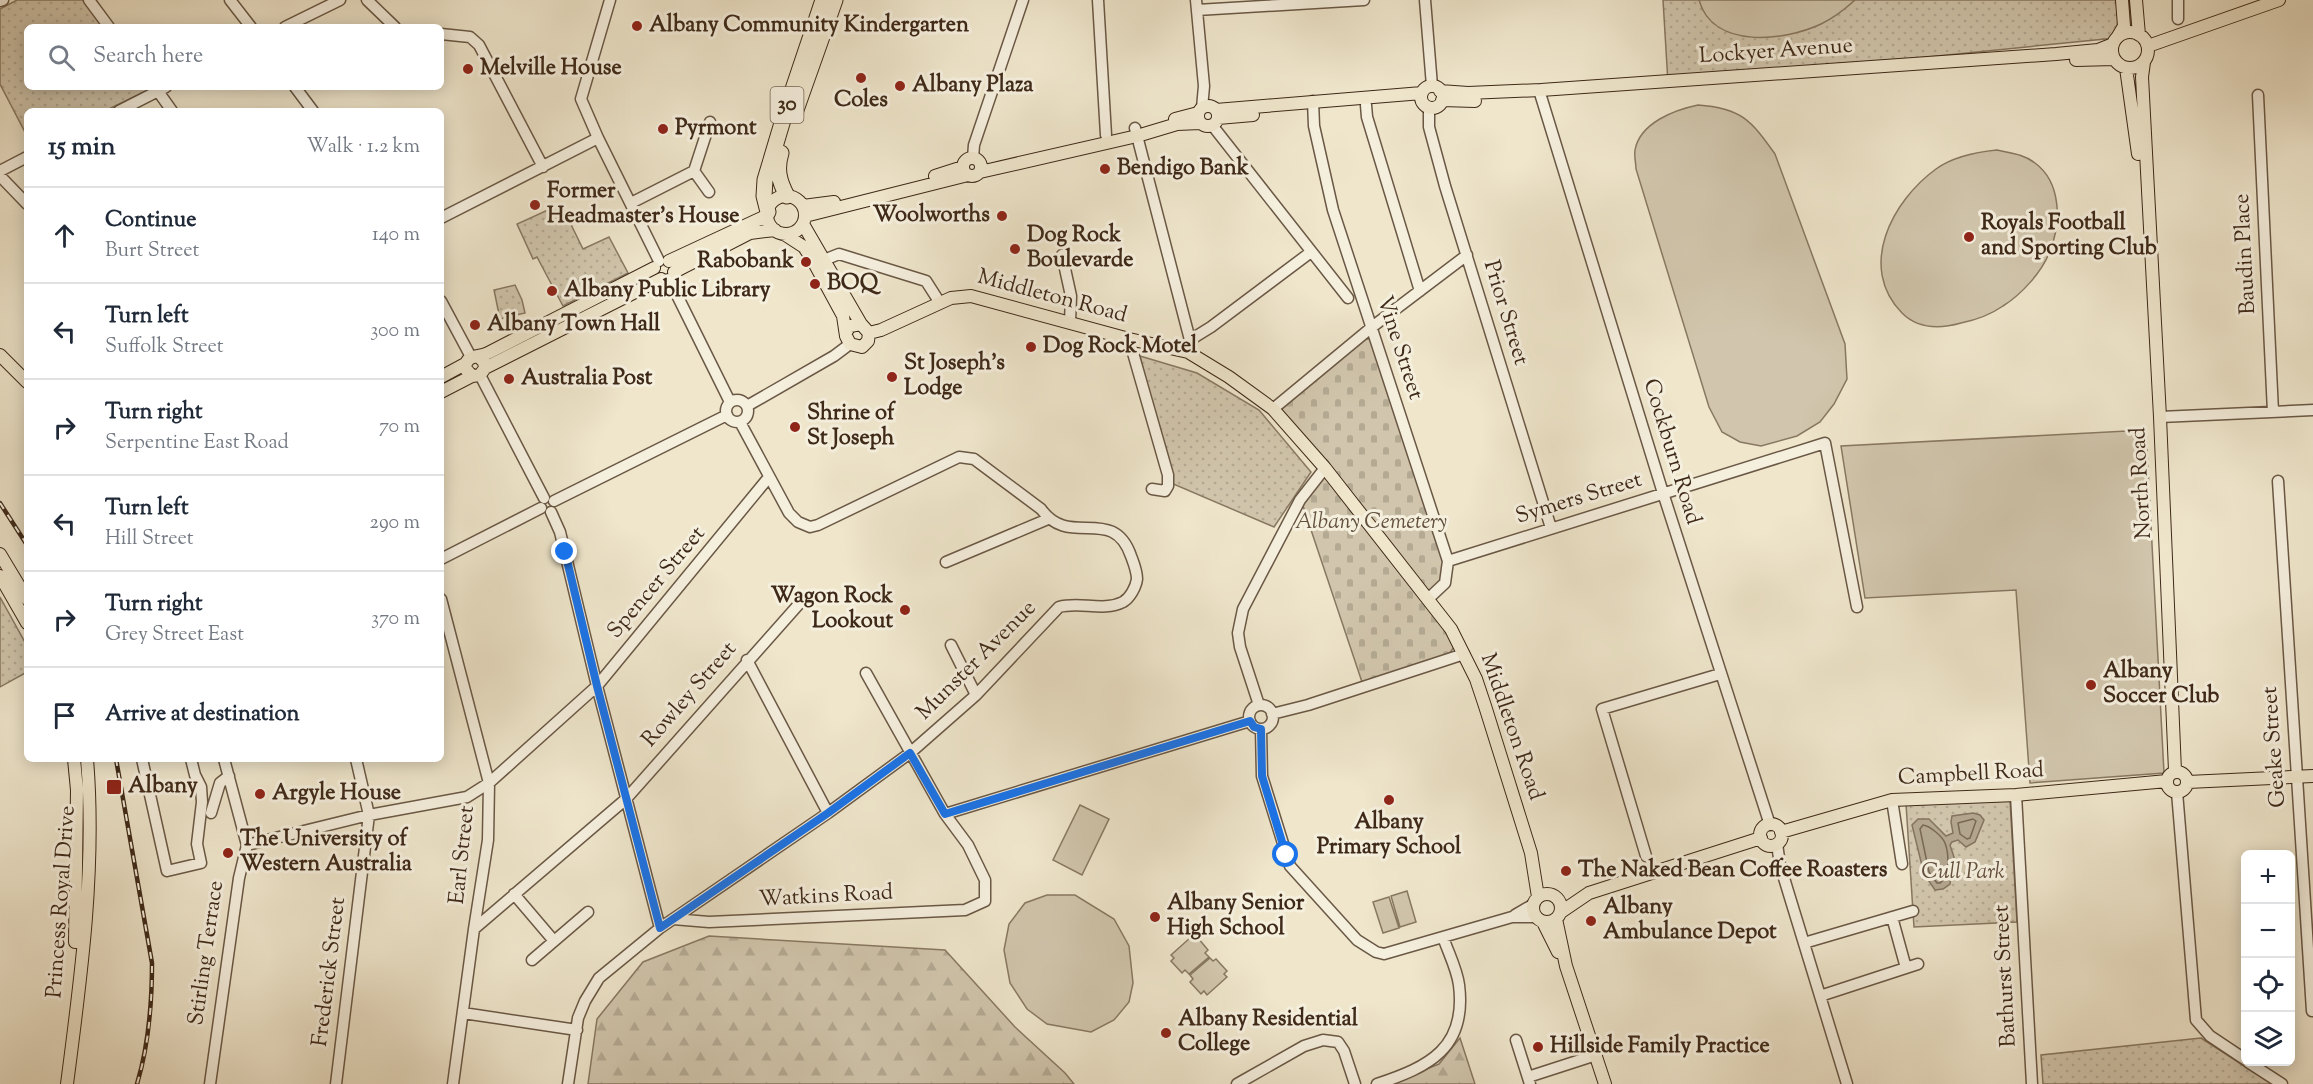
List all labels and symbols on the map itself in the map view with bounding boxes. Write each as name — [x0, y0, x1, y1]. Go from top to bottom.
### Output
place label: Albany Community Kindergarten — [649, 10, 969, 42]
marker: Albany Community Kindergarten — [630, 19, 644, 33]
street label: Lockyer Avenue — [1698, 31, 1854, 73]
place label: Melville House — [480, 53, 622, 85]
marker: Melville House — [461, 62, 475, 76]
place label: Albany Plaza — [912, 70, 1034, 102]
marker: Coles — [854, 71, 868, 85]
marker: Albany Plaza — [893, 79, 907, 93]
place label: Coles — [834, 85, 888, 117]
road number: 30 — [770, 87, 804, 123]
place label: Pyrmont — [675, 113, 757, 145]
marker: Pyrmont — [656, 122, 670, 136]
place label: Bendigo Bank — [1117, 153, 1249, 185]
marker: Bendigo Bank — [1098, 162, 1112, 176]
place label: Former Headmaster's House — [547, 176, 739, 233]
street label: Baudin Place — [2227, 193, 2265, 315]
marker: Former Headmaster's House — [528, 198, 542, 212]
place label: Woolworths — [873, 200, 990, 232]
place label: Royals Football and Sporting Club — [1981, 208, 2157, 265]
marker: Woolworths — [995, 209, 1009, 223]
place label: Dog Rock Boulevarde — [1027, 220, 1133, 277]
marker: Royals Football and Sporting Club — [1962, 230, 1976, 244]
marker: Dog Rock Boulevarde — [1008, 242, 1022, 256]
place label: Rabobank — [697, 246, 794, 278]
marker: Rabobank — [799, 255, 813, 269]
street label: Prior Street — [1474, 257, 1536, 370]
street label: Middleton Road — [974, 262, 1130, 332]
place label: BOQ — [827, 268, 882, 300]
place label: Albany Public Library — [564, 275, 770, 307]
marker: BOQ — [808, 277, 822, 291]
marker: Albany Public Library — [545, 284, 559, 298]
street label: Vine Street — [1367, 292, 1431, 404]
place label: Albany Town Hall — [487, 309, 661, 341]
marker: Albany Town Hall — [468, 318, 482, 332]
place label: Dog Rock Motel — [1043, 331, 1198, 363]
marker: Dog Rock Motel — [1024, 340, 1038, 354]
place label: St Joseph's Lodge — [904, 348, 1005, 405]
place label: Australia Post — [521, 363, 653, 395]
marker: St Joseph's Lodge — [885, 370, 899, 384]
marker: Australia Post — [502, 372, 516, 386]
street label: Cockburn Road — [1634, 375, 1708, 529]
place label: Shrine of St Joseph — [807, 398, 896, 455]
marker: Shrine of St Joseph — [788, 420, 802, 434]
street label: North Road — [2123, 426, 2161, 540]
street label: Symers Street — [1512, 464, 1647, 533]
park label: Albany Cemetery — [1295, 507, 1447, 539]
street label: Spencer Street — [600, 519, 714, 646]
route end — [551, 538, 577, 564]
place label: Wagon Rock Lookout — [771, 581, 893, 638]
street label: Munster Avenue — [910, 594, 1044, 728]
marker: Wagon Rock Lookout — [898, 603, 912, 617]
street label: Rowley Street — [635, 635, 745, 755]
street label: Middleton Road — [1471, 649, 1551, 805]
place label: Albany Soccer Club — [2103, 656, 2219, 713]
marker: Albany Soccer Club — [2084, 678, 2098, 692]
street label: Geake Street — [2255, 685, 2295, 809]
street label: Campbell Road — [1897, 755, 2045, 795]
place label: Albany — [128, 771, 198, 803]
marker: Albany — [105, 778, 123, 796]
place label: Argyle House — [272, 778, 401, 810]
marker: Argyle House — [253, 787, 267, 801]
marker: Albany Primary School — [1382, 793, 1396, 807]
street label: Earl Street — [442, 804, 484, 906]
street label: Princess Royal Drive — [39, 805, 85, 999]
place label: Albany Primary School — [1317, 807, 1462, 864]
place label: The University of Western Australia — [240, 824, 413, 881]
route start — [1272, 841, 1298, 867]
marker: The University of Western Australia — [221, 846, 235, 860]
place label: The Naked Bean Coffee Roasters — [1578, 855, 1888, 887]
park label: Cull Park — [1921, 857, 2005, 889]
marker: The Naked Bean Coffee Roasters — [1559, 864, 1573, 878]
street label: Watkins Road — [758, 877, 894, 917]
street label: Stirling Terrace — [181, 879, 233, 1027]
place label: Albany Senior High School — [1167, 888, 1305, 945]
place label: Albany Ambulance Depot — [1603, 892, 1777, 949]
street label: Frederick Street — [305, 895, 355, 1049]
street label: Bathurst Street — [1986, 903, 2026, 1048]
marker: Albany Senior High School — [1148, 910, 1162, 924]
marker: Albany Ambulance Depot — [1584, 914, 1598, 928]
place label: Albany Residential College — [1178, 1004, 1359, 1061]
marker: Albany Residential College — [1159, 1026, 1173, 1040]
place label: Hillside Family Practice — [1550, 1031, 1770, 1063]
marker: Hillside Family Practice — [1531, 1040, 1545, 1054]

